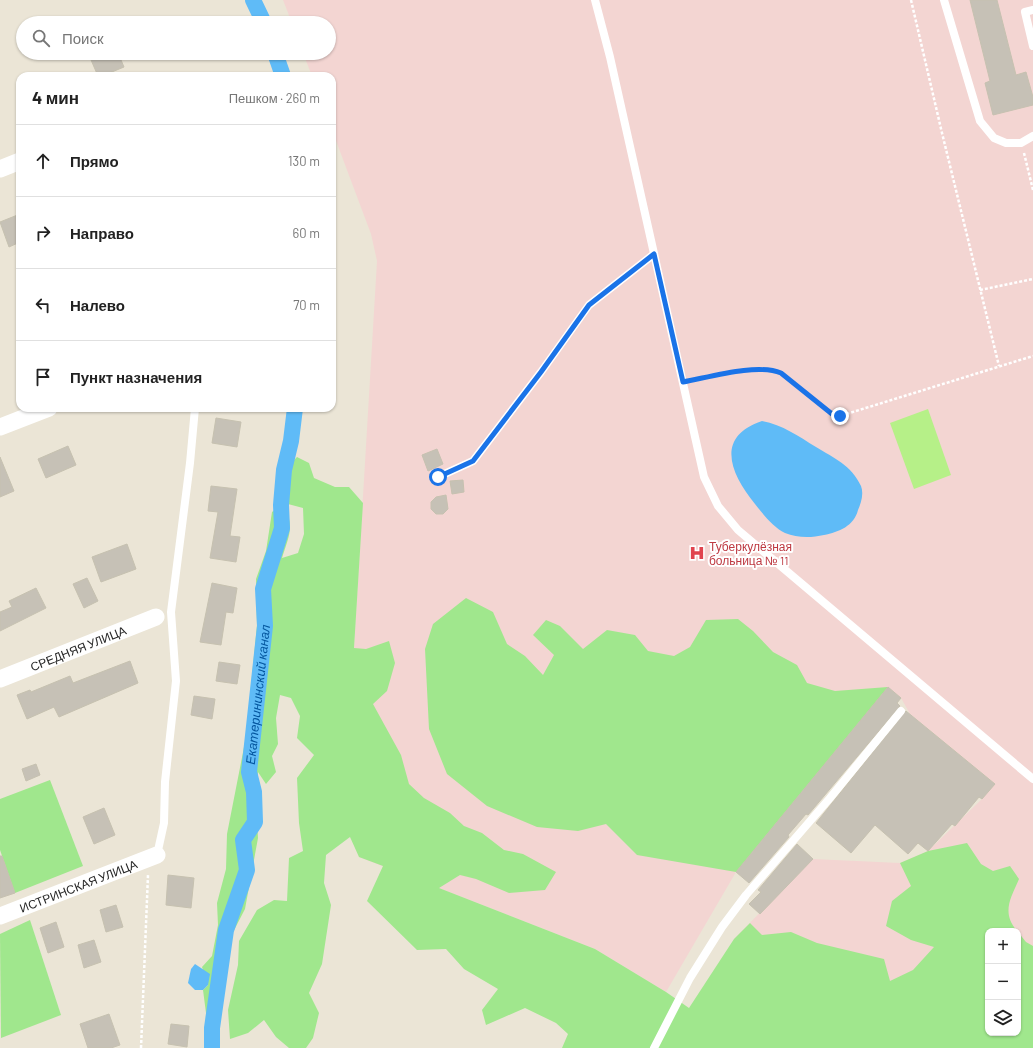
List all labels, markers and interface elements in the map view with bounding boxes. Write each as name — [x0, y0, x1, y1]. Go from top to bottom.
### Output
search box — [16, 16, 336, 60]
icon: search — [30, 27, 52, 49]
text: Поиск — [62, 29, 104, 47]
text: 4 мин — [32, 87, 79, 107]
text: Пешком · 260 m — [229, 90, 320, 106]
icon: ahead — [32, 150, 54, 172]
text: Прямо — [70, 152, 119, 170]
text: 130 m — [288, 153, 320, 169]
icon: right — [32, 222, 54, 244]
text: Направо — [70, 224, 134, 242]
text: 60 m — [293, 225, 320, 241]
icon: left — [32, 294, 54, 316]
text: Налево — [70, 296, 125, 314]
text: 70 m — [293, 297, 320, 313]
icon: arrive — [32, 366, 54, 388]
text: Пункт назначения — [70, 368, 202, 386]
route end — [831, 407, 849, 425]
route start — [429, 468, 447, 486]
place label: Туберкулёзная больница № 11 — [709, 539, 792, 568]
hospital icon: Туберкулёзная больница № 11 — [688, 544, 706, 562]
street label: СРЕДНЯЯ УЛИЦА — [28, 623, 128, 673]
water label: Екатерининский канал — [242, 623, 273, 765]
street label: ИСТРИНСКАЯ УЛИЦА — [18, 856, 139, 915]
map controls — [985, 928, 1021, 1036]
button: + — [985, 928, 1021, 964]
button: − — [985, 964, 1021, 1000]
button: layers — [985, 1000, 1021, 1036]

